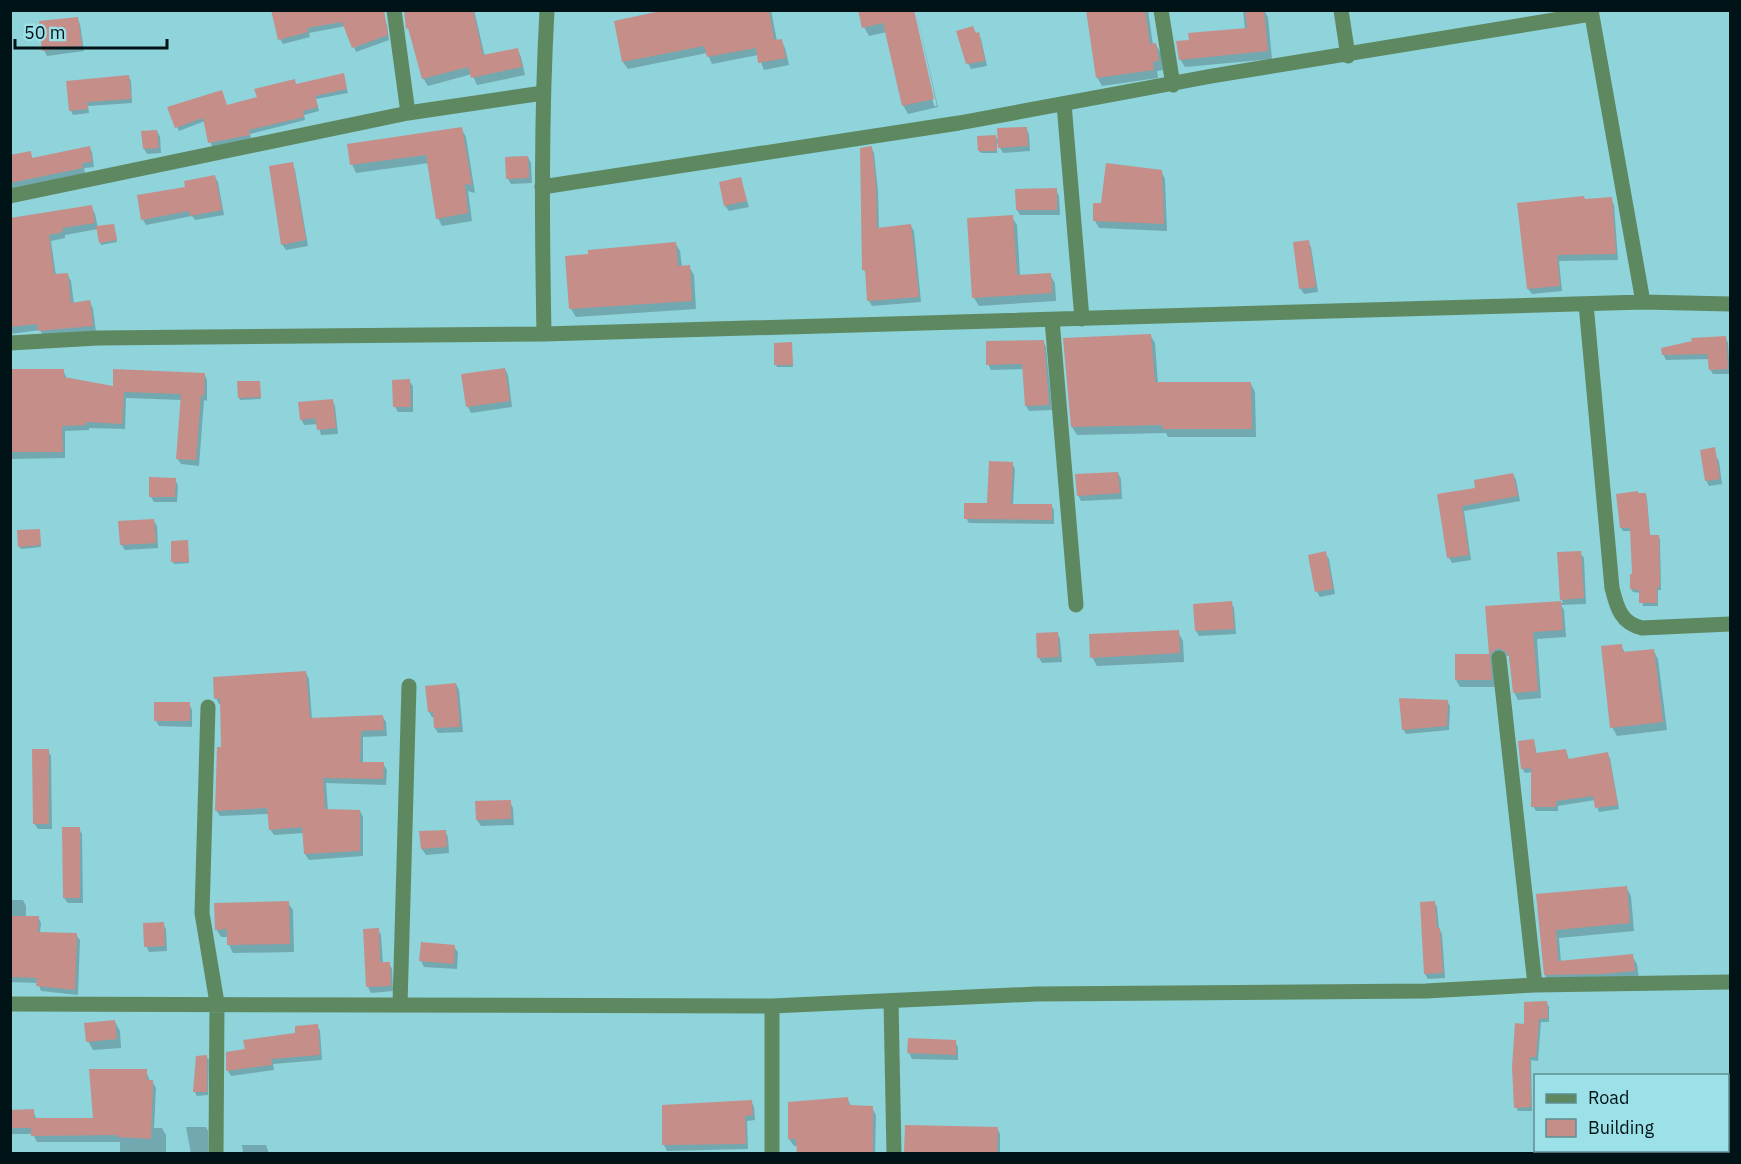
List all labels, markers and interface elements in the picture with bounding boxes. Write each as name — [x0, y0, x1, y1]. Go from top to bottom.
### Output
scale bar — [15, 12, 166, 50]
text: 50 m — [24, 21, 66, 44]
legend — [1534, 1074, 1729, 1152]
text: Road — [1588, 1086, 1629, 1109]
text: Building — [1588, 1116, 1655, 1139]

